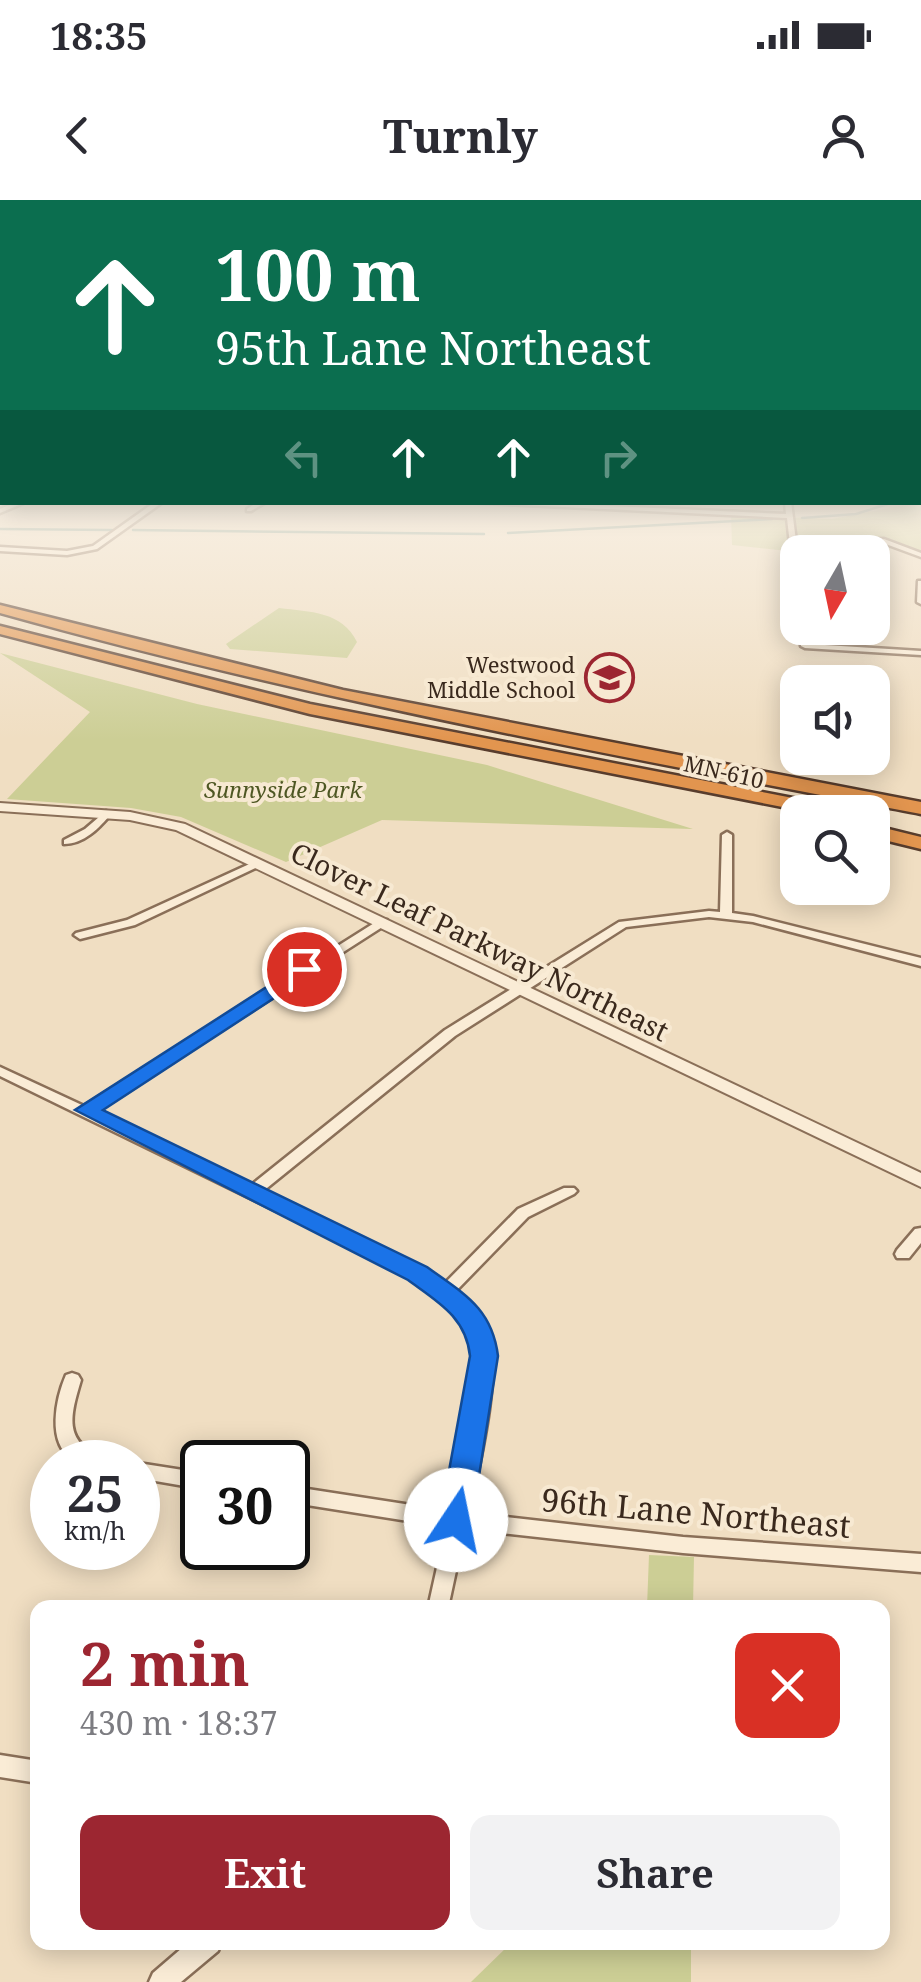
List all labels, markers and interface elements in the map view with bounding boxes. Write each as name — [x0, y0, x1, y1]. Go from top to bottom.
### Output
text: 18:35 — [50, 9, 147, 61]
text: Turnly — [383, 105, 538, 166]
icon: back — [50, 108, 105, 163]
icon: person — [816, 108, 871, 163]
text: 100 m — [215, 226, 421, 322]
icon: ahead — [50, 240, 180, 370]
text: 95th Lane Northeast — [215, 317, 651, 378]
icon: left — [276, 430, 331, 485]
icon: ahead — [381, 430, 436, 485]
icon: ahead — [486, 430, 541, 485]
icon: right — [591, 430, 646, 485]
north arrow — [780, 535, 890, 645]
map controls — [780, 535, 890, 905]
place label: Westwood Middle School — [427, 649, 575, 704]
school or university icon: Westwood Middle School — [584, 651, 636, 703]
button: sound — [780, 665, 890, 775]
street label: MN-610 — [681, 747, 767, 795]
park label: Sunnyside Park — [204, 774, 364, 804]
button: search — [780, 795, 890, 905]
street label: Clover Leaf Parkway Northeast — [285, 833, 675, 1049]
pin — [262, 927, 347, 1012]
icon: arrive — [277, 942, 332, 997]
speed limit sign: 30 — [180, 1440, 310, 1570]
text: 25 — [67, 1459, 123, 1527]
position arrow — [404, 1468, 508, 1572]
street label: 96th Lane Northeast — [540, 1477, 852, 1547]
text: km/h — [64, 1513, 126, 1547]
text: 2 min — [80, 1622, 250, 1704]
button: close — [735, 1633, 840, 1738]
text: 430 m · 18:37 — [80, 1701, 278, 1744]
button: Exit — [80, 1815, 450, 1930]
button: Share — [470, 1815, 840, 1930]

